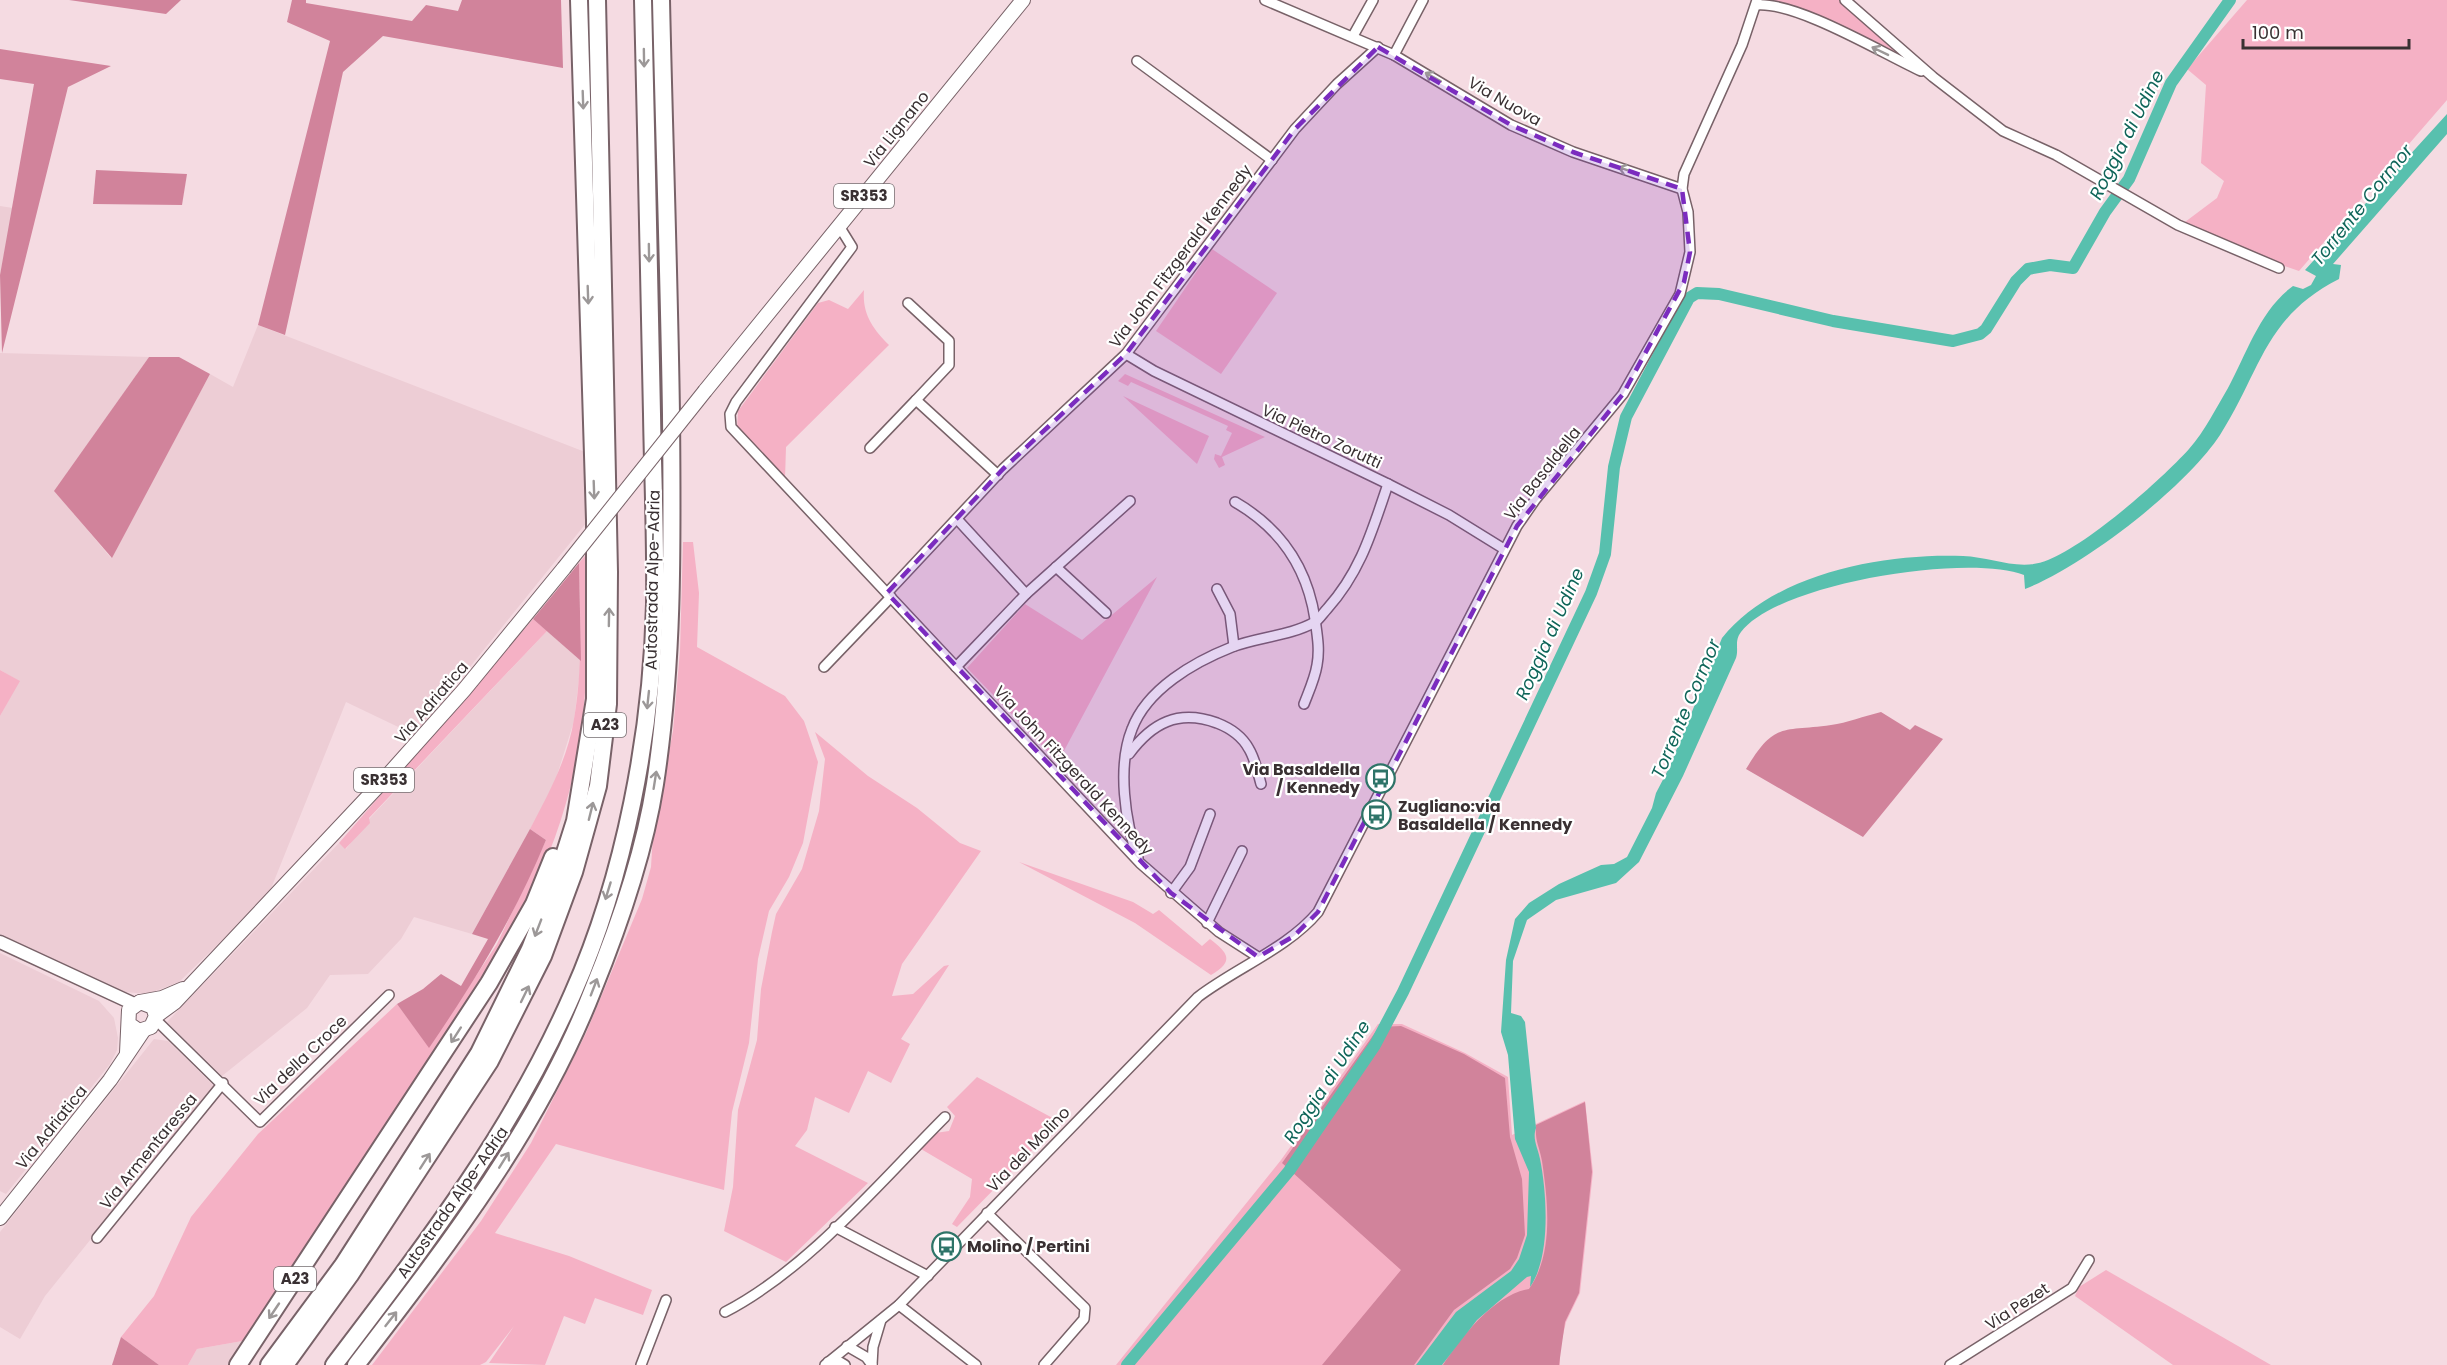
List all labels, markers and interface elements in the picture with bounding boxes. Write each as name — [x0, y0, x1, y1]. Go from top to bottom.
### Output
scale bar — [2243, 12, 2410, 50]
text: 100 m — [2252, 20, 2304, 45]
one-way arrow — [1871, 45, 1889, 57]
one-way arrow — [639, 48, 650, 68]
water label: Roggia di Udine — [2083, 66, 2170, 204]
one-way arrow — [1425, 70, 1442, 82]
street label: Via Nuova — [1464, 71, 1546, 132]
street label: Via Lignano — [858, 86, 935, 173]
one-way arrow — [577, 90, 588, 110]
water label: Torrente Cormor — [2305, 138, 2419, 271]
street label: Via John Fitzgerald Kennedy — [1104, 160, 1257, 353]
one-way arrow — [1618, 164, 1637, 175]
road number: SR353 — [834, 184, 894, 208]
one-way arrow — [643, 243, 655, 263]
one-way arrow — [583, 285, 594, 305]
street label: Via Pietro Zorutti — [1258, 399, 1386, 474]
street label: Via Basaldella — [1499, 422, 1586, 525]
one-way arrow — [588, 480, 600, 500]
street label: Autostrada Alpe-Adria — [639, 490, 666, 670]
water label: Roggia di Udine — [1509, 564, 1590, 704]
one-way arrow — [603, 608, 615, 628]
water label: Torrente Cormor — [1645, 634, 1727, 782]
street label: Via Adriatica — [389, 656, 474, 749]
street label: Via John Fitzgerald Kennedy — [989, 680, 1159, 860]
one-way arrow — [642, 690, 653, 710]
road number: A23 — [584, 713, 626, 737]
place label: Via Basaldella / Kennedy — [1242, 758, 1361, 799]
bus stop icon: Via Basaldella / Kennedy — [1365, 762, 1397, 794]
road number: SR353 — [354, 768, 414, 792]
one-way arrow — [650, 771, 661, 791]
place label: Zugliano:via Basaldella / Kennedy — [1398, 795, 1573, 836]
bus stop icon: Zugliano:via Basaldella / Kennedy — [1361, 799, 1393, 831]
one-way arrow — [586, 802, 598, 821]
one-way arrow — [602, 881, 613, 900]
one-way arrow — [532, 918, 543, 936]
one-way arrow — [589, 978, 600, 997]
one-way arrow — [520, 985, 531, 1003]
street label: Via della Croce — [249, 1010, 352, 1111]
water label: Roggia di Udine — [1277, 1015, 1376, 1148]
one-way arrow — [450, 1026, 462, 1043]
street label: Via Adriatica — [10, 1080, 93, 1174]
street label: Via Armentaressa — [94, 1088, 202, 1214]
street label: Via del Molino — [981, 1101, 1075, 1197]
street label: Autostrada Alpe-Adria — [391, 1122, 514, 1283]
one-way arrow — [499, 1152, 511, 1169]
one-way arrow — [419, 1153, 431, 1170]
bus stop icon: Molino / Pertini — [930, 1230, 962, 1262]
place label: Molino / Pertini — [967, 1235, 1090, 1258]
road number: A23 — [274, 1267, 316, 1291]
street label: Via Pezet — [1981, 1277, 2054, 1336]
one-way arrow — [268, 1303, 280, 1319]
one-way arrow — [385, 1311, 398, 1327]

